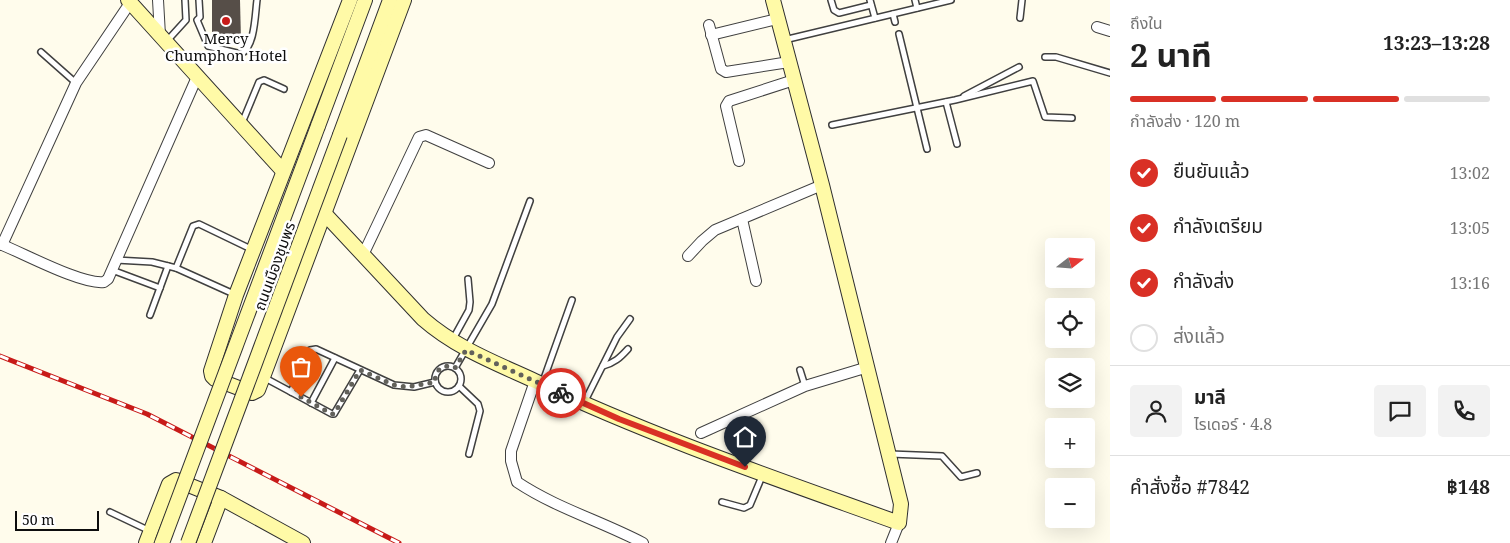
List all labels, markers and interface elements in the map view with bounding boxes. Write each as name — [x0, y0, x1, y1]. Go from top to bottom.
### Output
text: ถึงใน — [1130, 12, 1163, 34]
marker: Mercy Chumphon Hotel — [220, 15, 232, 27]
place label: Mercy Chumphon Hotel — [165, 28, 287, 65]
text: 13:23–13:28 — [1383, 30, 1490, 56]
text: 2 นาที — [1130, 33, 1212, 76]
text: กำลังส่ง · 120 m — [1130, 110, 1240, 132]
text: ยืนยันแล้ว — [1173, 158, 1250, 184]
icon: check — [1130, 159, 1158, 187]
text: 13:02 — [1450, 162, 1490, 184]
text: กำลังเตรียม — [1173, 213, 1263, 239]
icon: check — [1130, 214, 1158, 242]
text: 13:05 — [1450, 217, 1490, 239]
street label: ถนนเมืองชุมพร — [249, 219, 299, 313]
north arrow — [1045, 238, 1095, 288]
map controls — [1045, 238, 1095, 528]
text: กำลังส่ง — [1173, 268, 1234, 294]
icon: check — [1130, 269, 1158, 297]
text: 13:16 — [1450, 272, 1490, 294]
button: locate — [1045, 298, 1095, 348]
text: ส่งแล้ว — [1173, 323, 1225, 349]
pin — [280, 346, 322, 397]
icon: bag — [287, 353, 315, 381]
button: layers — [1045, 358, 1095, 408]
courier — [536, 368, 586, 418]
icon: bike — [547, 379, 575, 407]
text: มาลี — [1194, 384, 1226, 410]
button: person — [1130, 385, 1182, 437]
button: chat — [1374, 385, 1426, 437]
button: phone — [1438, 385, 1490, 437]
text: ไรเดอร์ · 4.8 — [1194, 413, 1272, 435]
pin — [724, 416, 766, 467]
button: + — [1045, 418, 1095, 468]
icon: home — [731, 423, 759, 451]
text: คำสั่งซื้อ #7842 — [1130, 474, 1250, 500]
text: ฿148 — [1447, 474, 1490, 500]
button: − — [1045, 478, 1095, 528]
scale bar — [15, 508, 99, 531]
text: 50 m — [22, 510, 55, 529]

